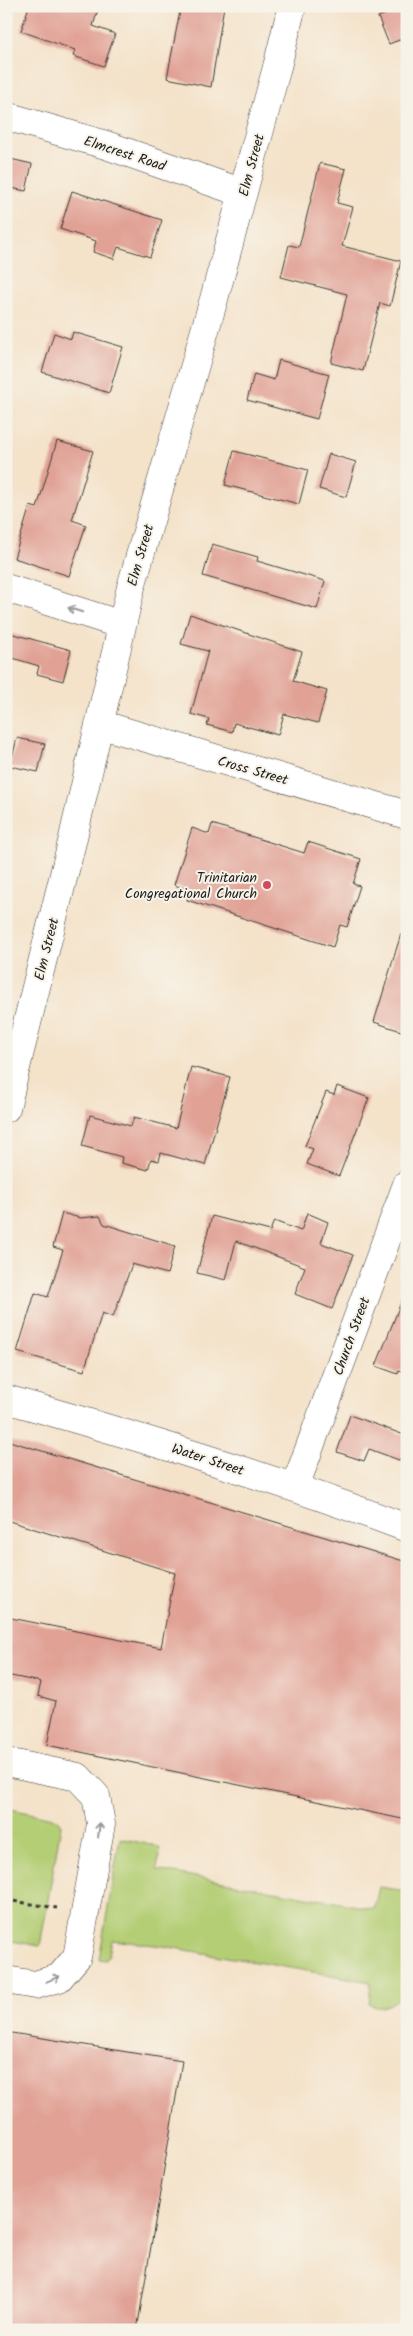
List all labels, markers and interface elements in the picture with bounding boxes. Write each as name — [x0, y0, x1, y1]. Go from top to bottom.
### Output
street label: Elmcrest Road — [81, 130, 169, 178]
street label: Elm Street — [233, 131, 271, 199]
street label: Elm Street — [122, 521, 160, 589]
one-way arrow — [67, 605, 83, 615]
street label: Cross Street — [215, 750, 291, 792]
place label: Trinitarian Congregational Church — [125, 867, 257, 905]
marker: Trinitarian Congregational Church — [261, 879, 273, 891]
street label: Elm Street — [29, 915, 66, 983]
street label: Church Street — [328, 1293, 377, 1379]
street label: Water Street — [169, 1438, 247, 1482]
one-way arrow — [95, 1822, 105, 1838]
one-way arrow — [45, 1974, 60, 1983]

